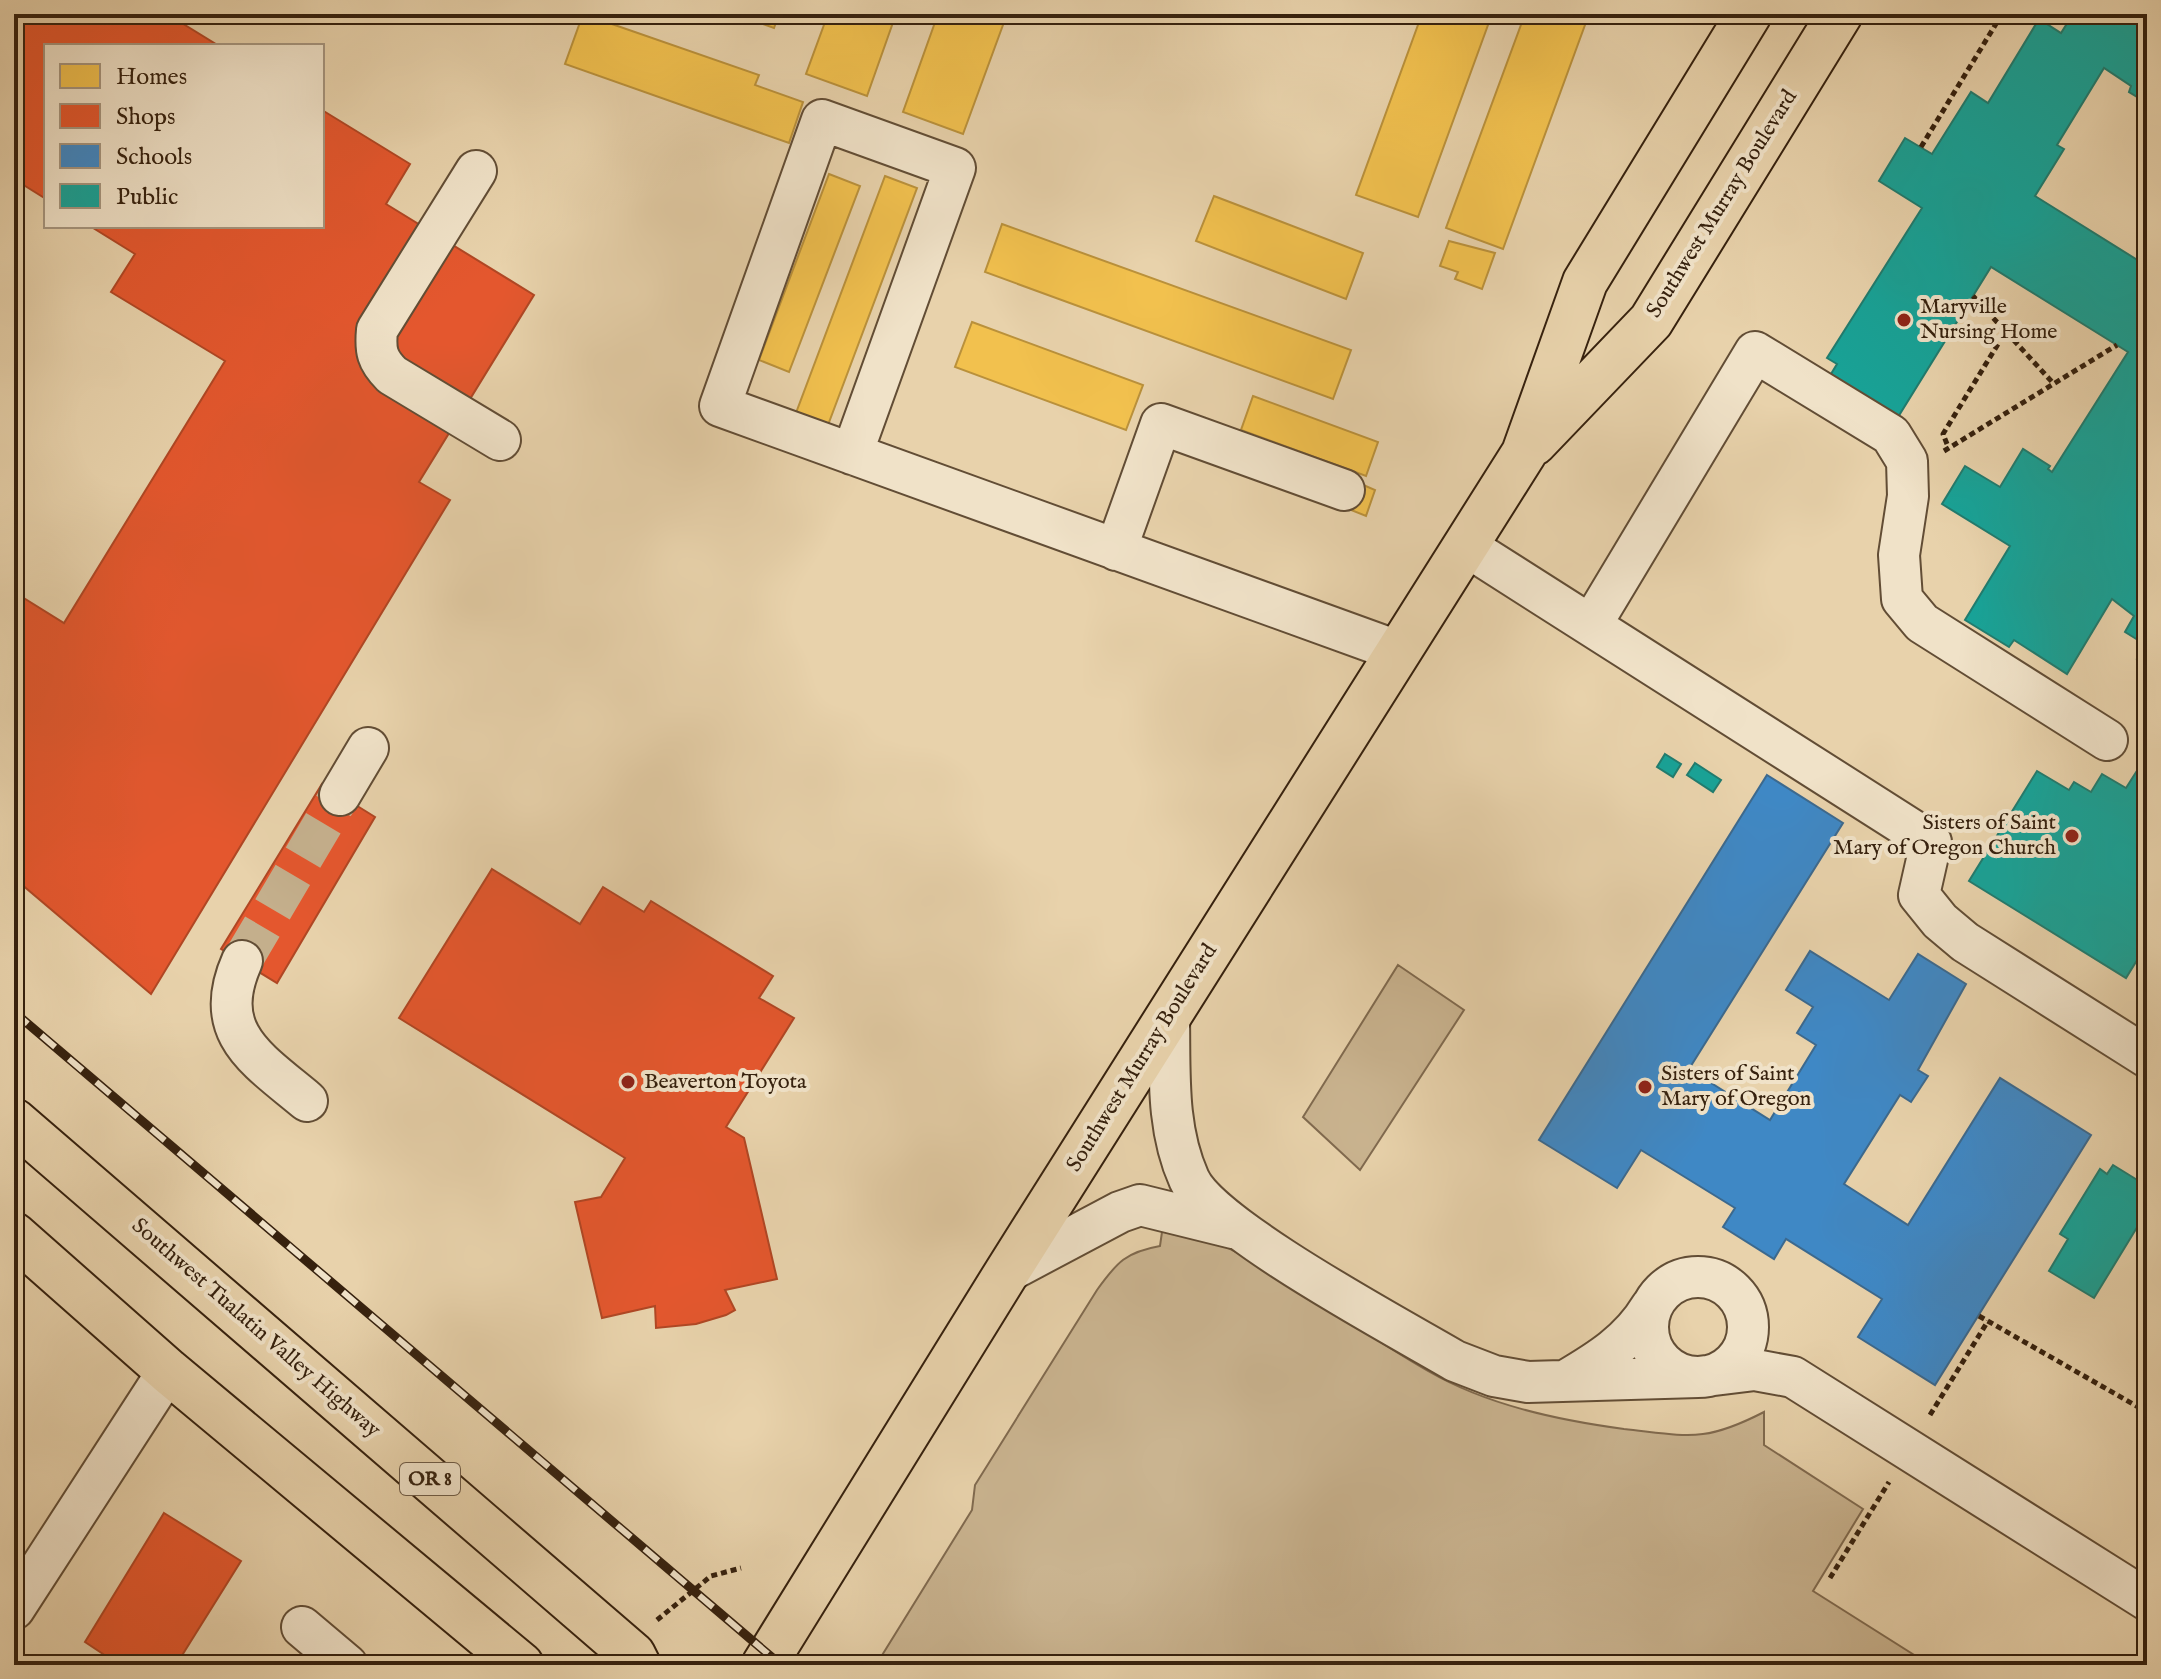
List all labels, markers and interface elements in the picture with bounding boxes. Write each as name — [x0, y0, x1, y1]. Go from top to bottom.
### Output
legend — [44, 44, 324, 228]
text: Homes — [116, 62, 187, 93]
street label: Southwest Murray Boulevard — [1640, 85, 1804, 323]
text: Shops — [116, 102, 175, 133]
text: Schools — [116, 142, 192, 173]
text: Public — [116, 182, 178, 213]
place label: Maryville Nursing Home — [1920, 293, 2057, 346]
marker: Maryville Nursing Home — [1895, 311, 1913, 329]
place label: Sisters of Saint Mary of Oregon Church — [1833, 809, 2056, 862]
marker: Sisters of Saint Mary of Oregon Church — [2063, 827, 2081, 845]
street label: Southwest Murray Boulevard — [1060, 939, 1224, 1177]
place label: Sisters of Saint Mary of Oregon — [1661, 1060, 1812, 1113]
place label: Beaverton Toyota — [644, 1068, 807, 1096]
marker: Beaverton Toyota — [619, 1073, 637, 1091]
marker: Sisters of Saint Mary of Oregon — [1636, 1078, 1654, 1096]
street label: Southwest Tualatin Valley Highway — [126, 1212, 387, 1444]
road number: OR 8 — [400, 1463, 460, 1495]

